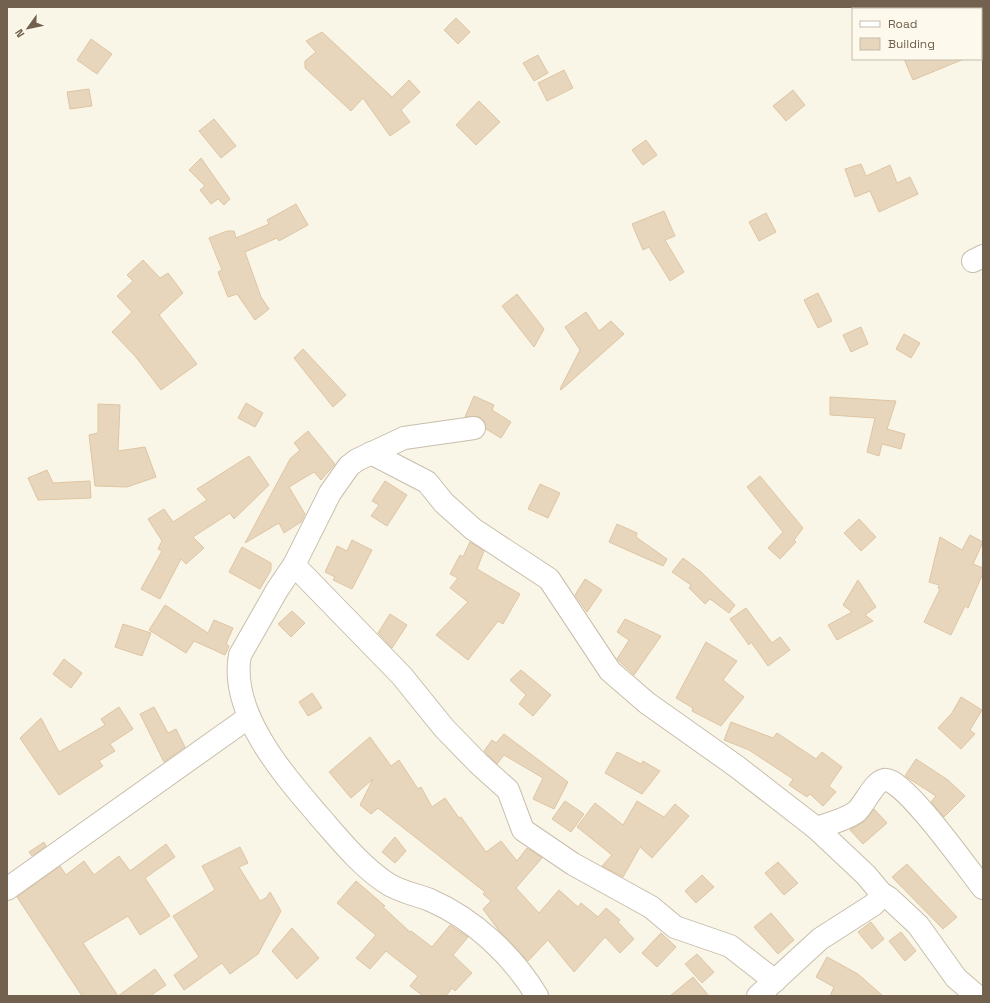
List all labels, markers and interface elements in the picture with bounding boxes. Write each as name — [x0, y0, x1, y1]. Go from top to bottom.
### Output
north arrow — [8, 8, 48, 48]
legend — [852, 8, 982, 60]
text: Road — [888, 16, 917, 32]
text: N — [12, 27, 27, 40]
text: Building — [888, 36, 935, 52]

